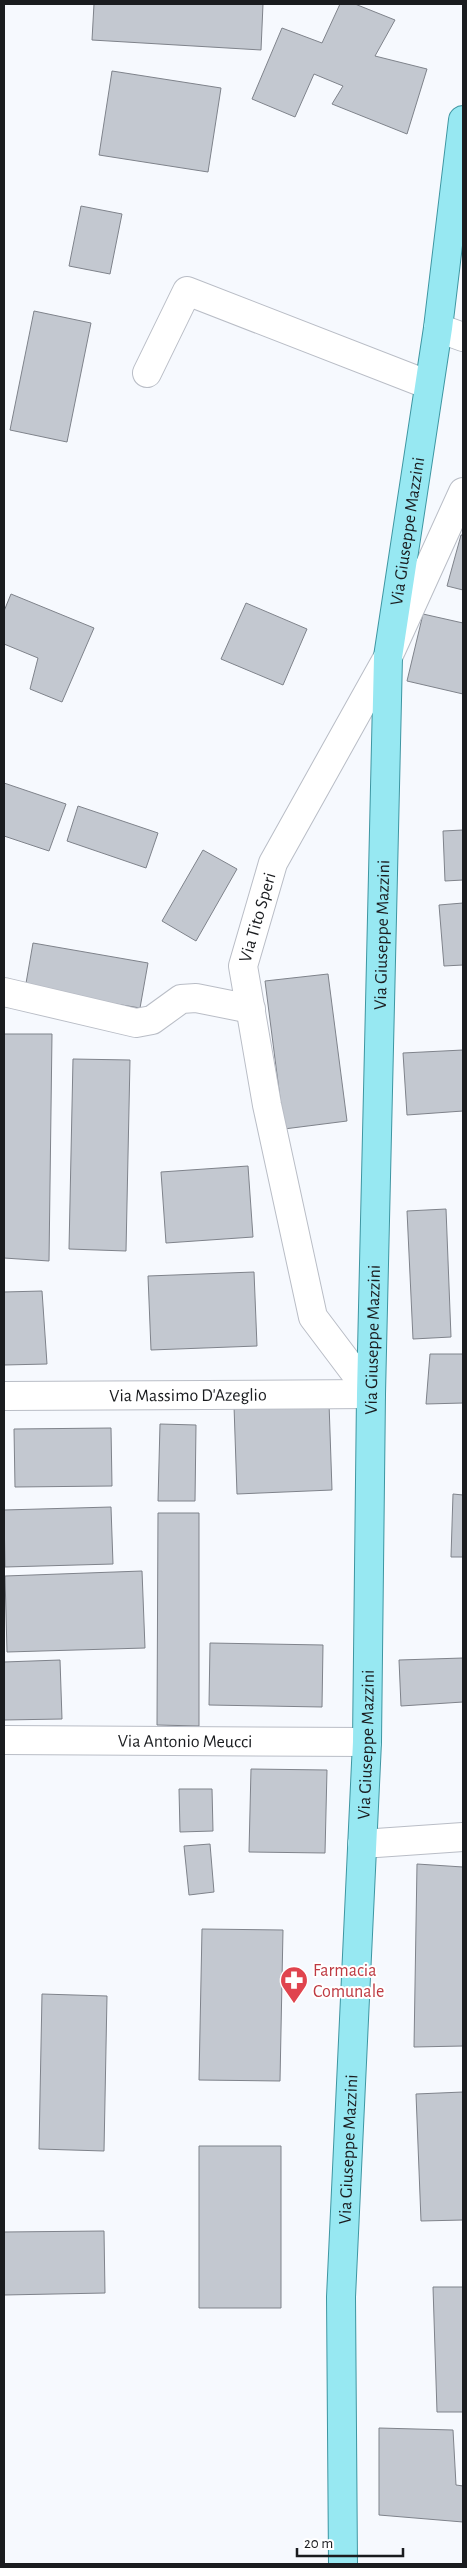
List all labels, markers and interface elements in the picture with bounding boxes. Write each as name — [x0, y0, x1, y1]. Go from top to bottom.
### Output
street label: Via Giuseppe Mazzini — [388, 456, 428, 607]
street label: Via Giuseppe Mazzini — [372, 860, 393, 1010]
street label: Via Tito Speri — [237, 871, 280, 965]
street label: Via Giuseppe Mazzini — [363, 1264, 384, 1415]
street label: Via Massimo D'Azeglio — [109, 1387, 267, 1405]
street label: Via Giuseppe Mazzini — [355, 1670, 378, 1820]
street label: Via Antonio Meucci — [118, 1733, 252, 1751]
place label: Farmacia Comunale — [313, 1962, 384, 2001]
pharmacy icon: Farmacia Comunale — [279, 1965, 309, 2004]
street label: Via Giuseppe Mazzini — [336, 2074, 361, 2225]
scale bar — [297, 2526, 403, 2558]
text: 20 m — [304, 2536, 333, 2551]

